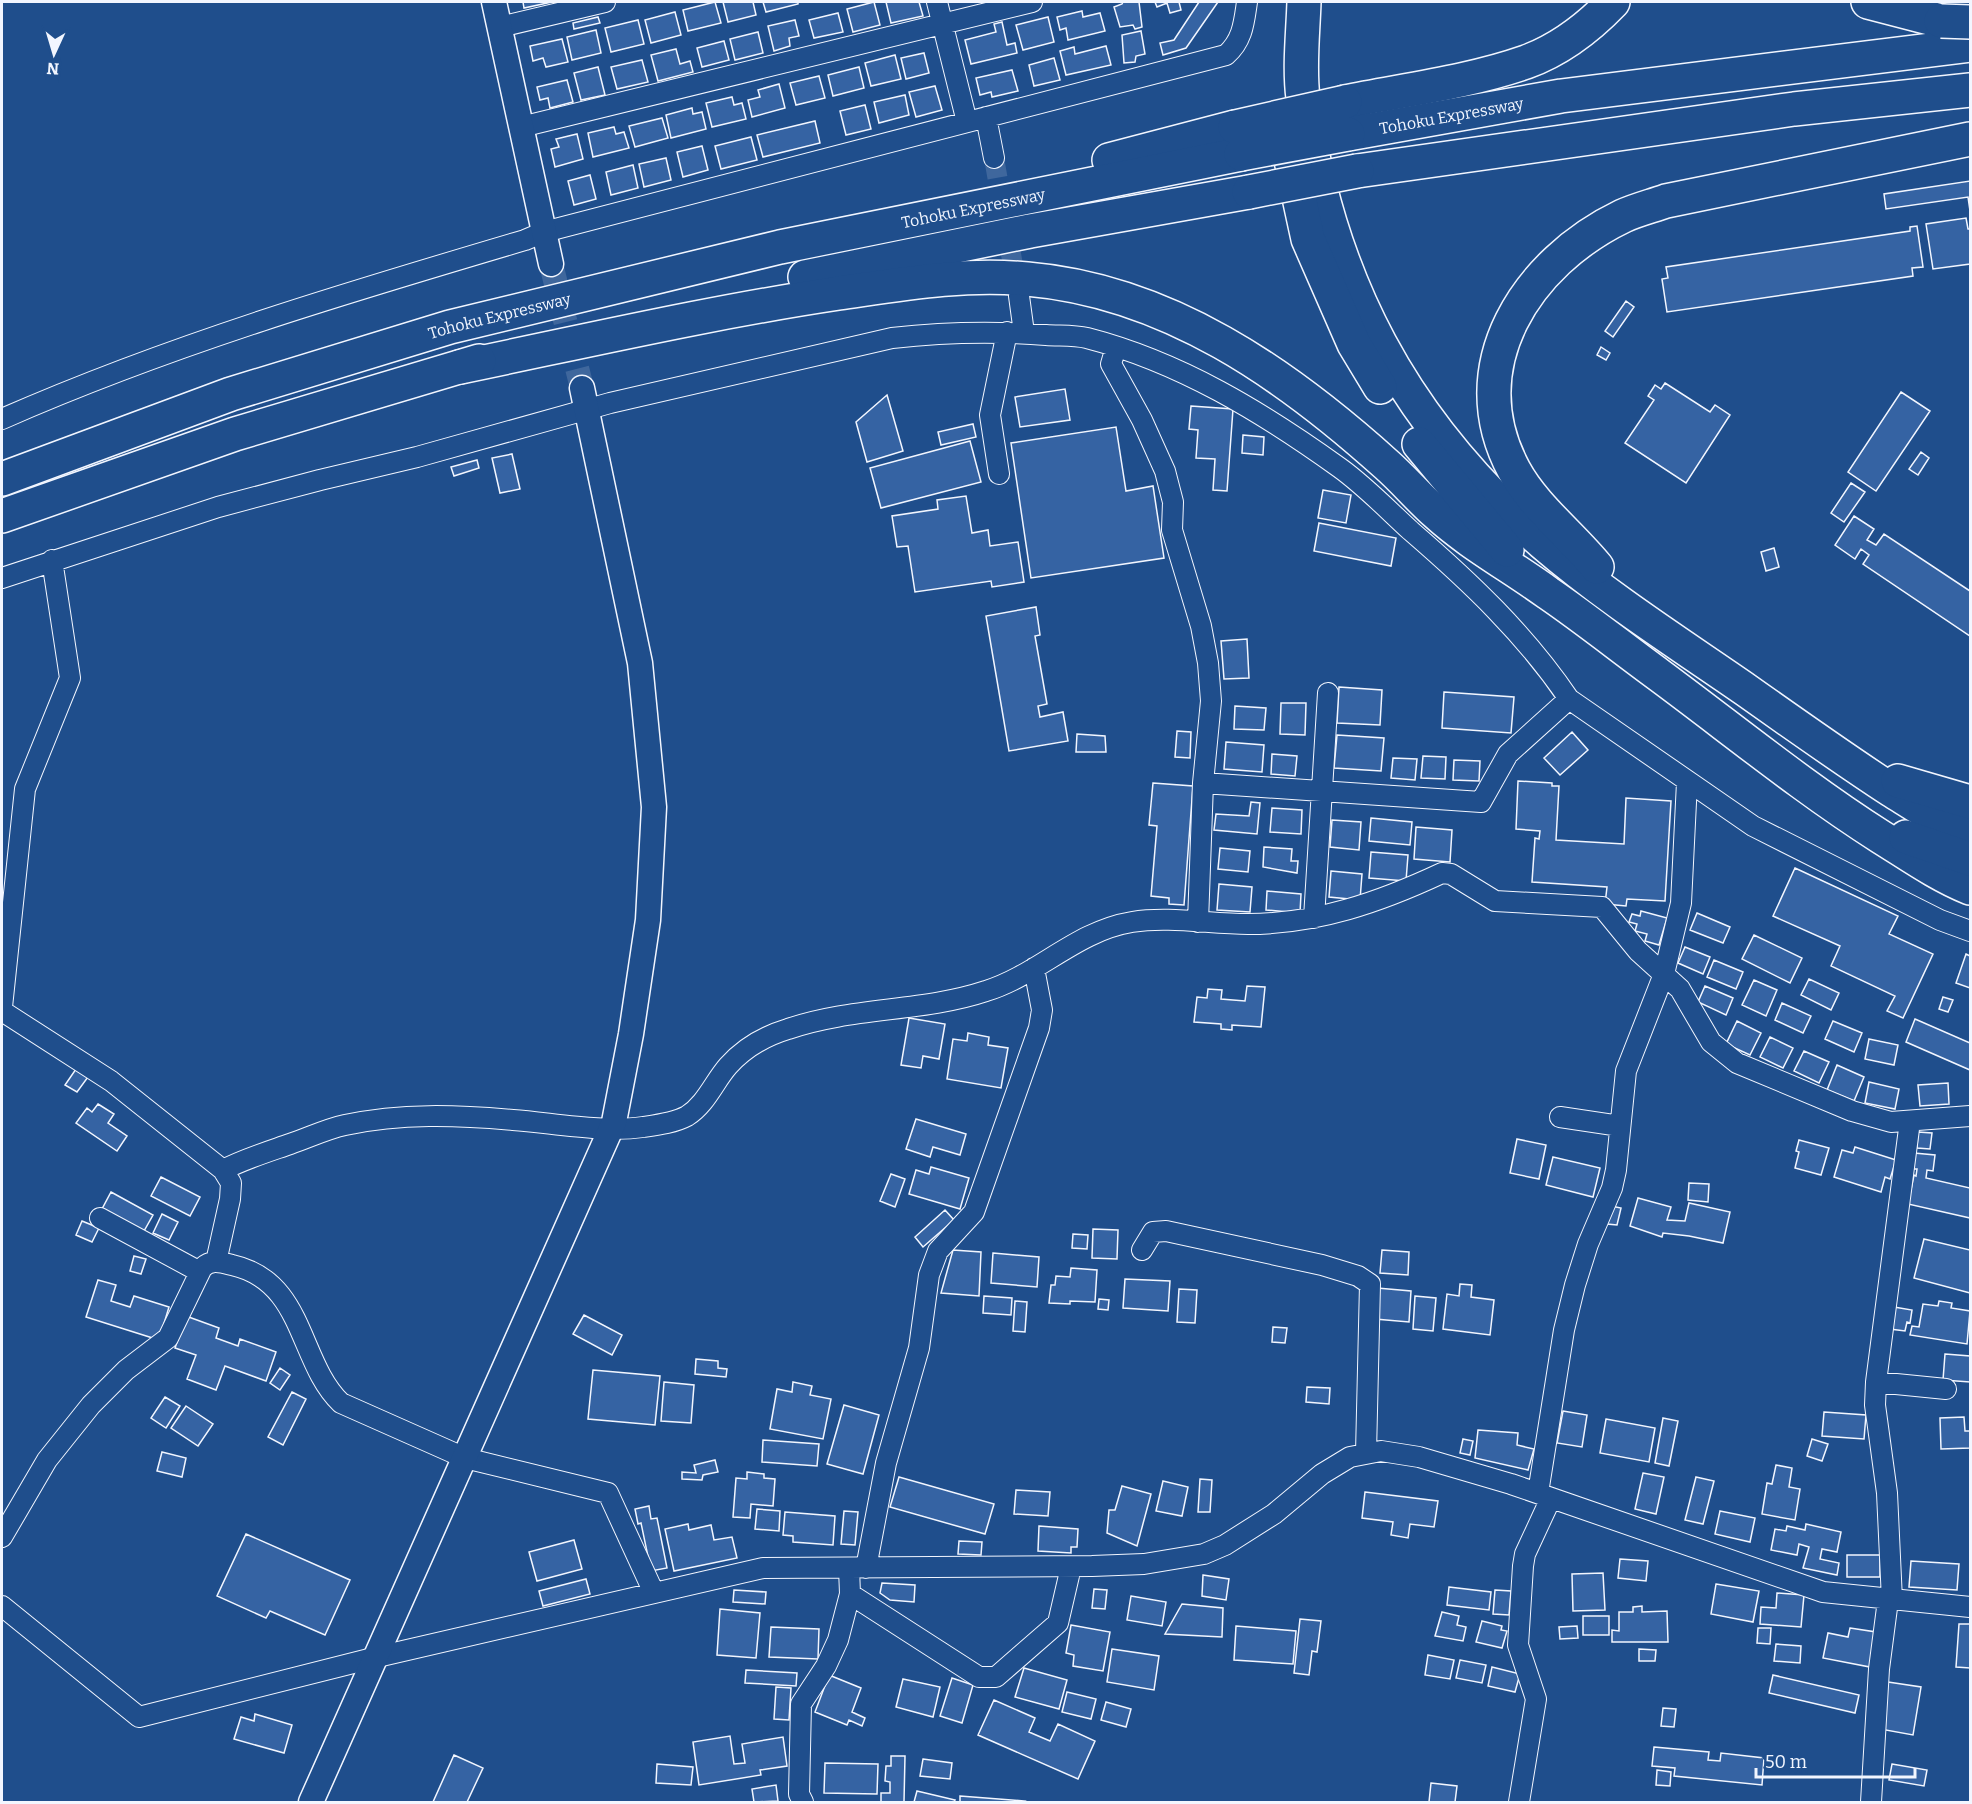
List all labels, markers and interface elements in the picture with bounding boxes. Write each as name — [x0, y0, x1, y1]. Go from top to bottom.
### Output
north arrow — [24, 24, 84, 84]
text: N — [46, 59, 60, 78]
street label: Tohoku Expressway — [1378, 94, 1526, 138]
street label: Tohoku Expressway — [900, 185, 1047, 232]
street label: Tohoku Expressway — [426, 289, 573, 343]
scale bar — [1756, 1741, 1915, 1779]
text: 50 m — [1765, 1751, 1807, 1773]

